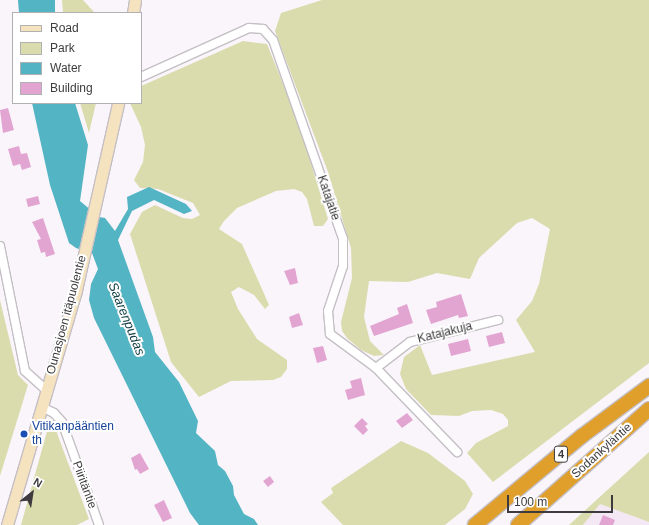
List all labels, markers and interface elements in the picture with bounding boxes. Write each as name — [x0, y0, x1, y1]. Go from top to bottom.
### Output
legend — [12, 12, 142, 104]
text: Road — [50, 21, 79, 35]
text: Park — [50, 41, 75, 55]
text: Water — [50, 61, 82, 75]
text: Building — [50, 81, 93, 95]
street label: Katajatie — [314, 174, 342, 222]
street label: Ounasjoen itäpuolentie — [44, 254, 90, 376]
water label: Saarenpudas — [104, 280, 148, 358]
street label: Katajakuja — [416, 319, 474, 347]
place label: Vitikanpääntien th — [32, 420, 114, 448]
street label: Sodankyläntie — [569, 420, 635, 482]
marker: Vitikanpääntien th — [19, 429, 29, 439]
road number: 4 — [553, 445, 569, 463]
street label: Piiritäntie — [69, 459, 99, 511]
north arrow — [12, 473, 52, 513]
text: N — [32, 475, 44, 490]
scale bar — [509, 487, 615, 513]
text: 100 m — [514, 495, 547, 509]

